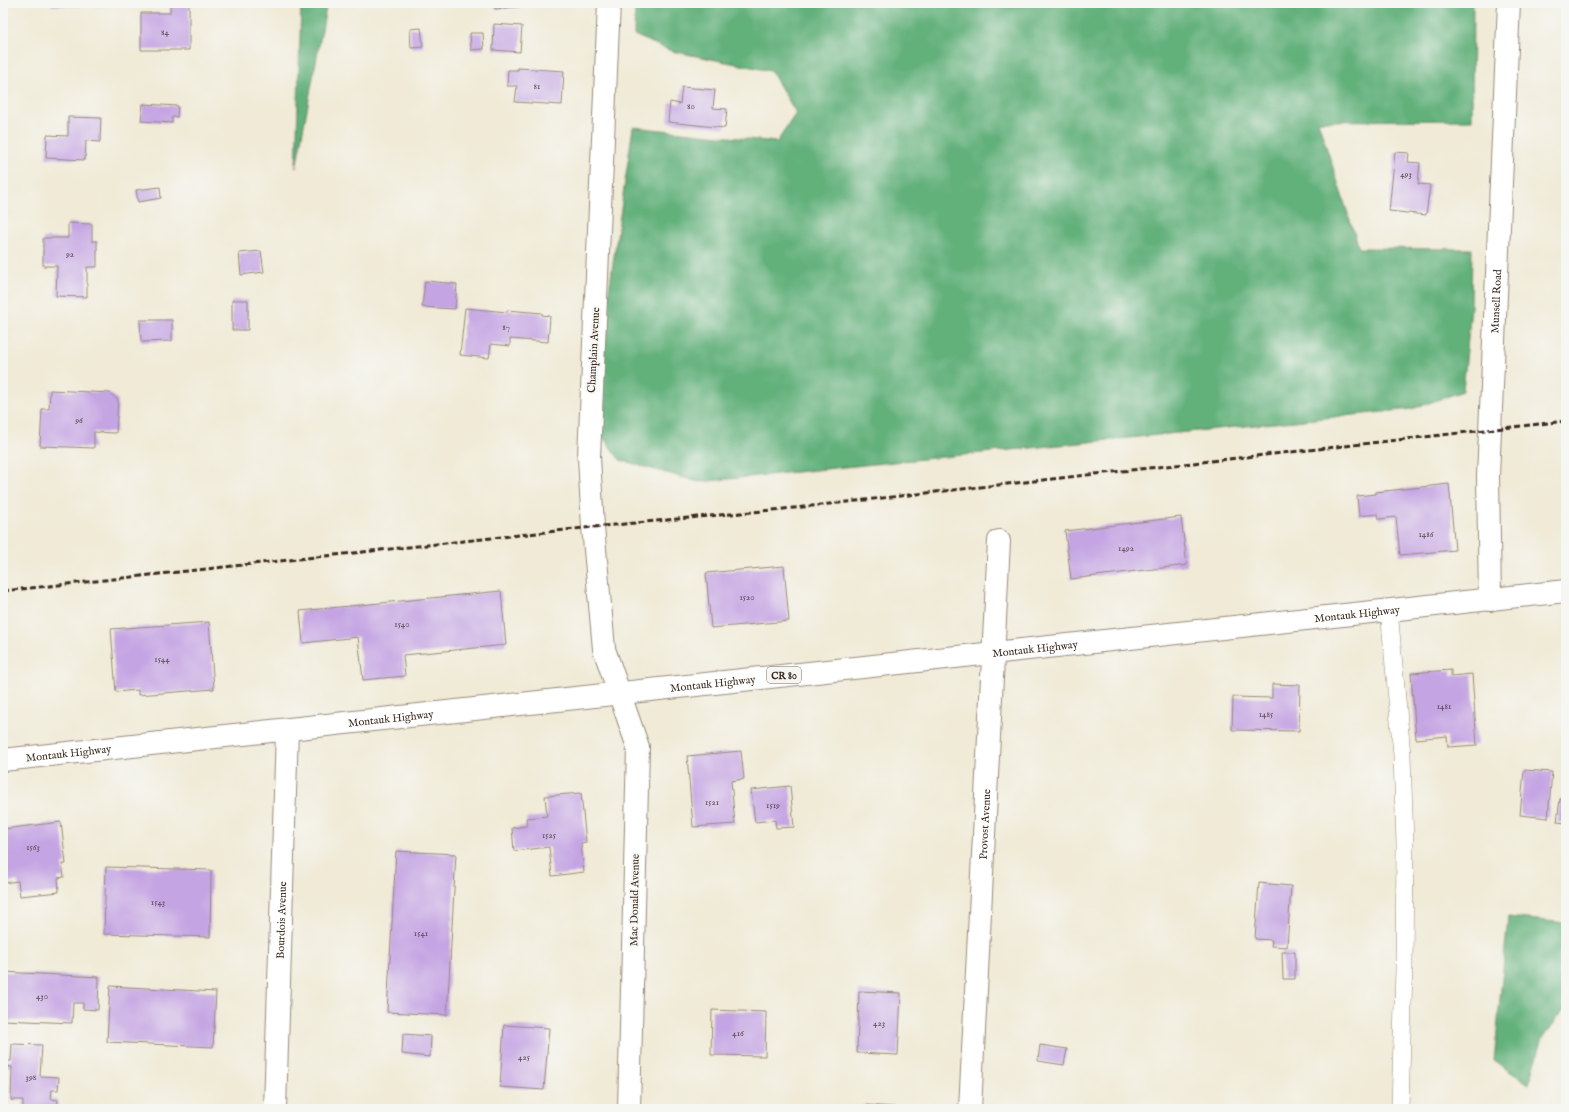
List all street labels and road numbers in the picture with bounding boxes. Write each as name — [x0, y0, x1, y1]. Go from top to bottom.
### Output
street label: Munsell Road — [1488, 269, 1505, 334]
street label: Champlain Avenue — [585, 307, 603, 393]
street label: Montauk Highway — [1314, 603, 1401, 626]
street label: Montauk Highway — [992, 638, 1079, 661]
road number: CR 80 — [767, 667, 801, 683]
street label: Montauk Highway — [670, 673, 757, 696]
street label: Montauk Highway — [347, 707, 435, 731]
street label: Montauk Highway — [25, 742, 113, 765]
street label: Provost Avenue — [977, 789, 994, 860]
street label: Mac Donald Avenue — [627, 854, 643, 946]
street label: Bourdois Avenue — [274, 881, 290, 959]

